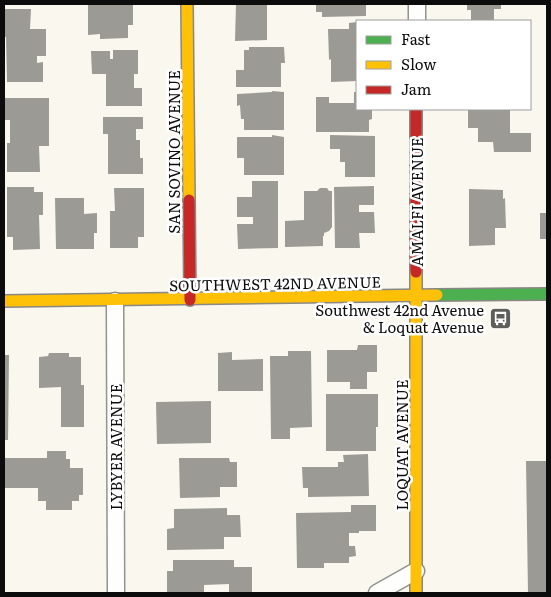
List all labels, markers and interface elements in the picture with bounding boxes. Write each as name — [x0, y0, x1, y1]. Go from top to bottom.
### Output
legend — [356, 20, 531, 110]
text: Fast — [401, 27, 430, 50]
text: Slow — [401, 52, 436, 75]
street label: SAN SOVINO AVENUE — [162, 70, 185, 234]
text: Jam — [401, 77, 432, 100]
street label: AMALFI AVENUE — [405, 137, 428, 267]
street label: SOUTHWEST 42ND AVENUE — [169, 270, 381, 296]
place label: Southwest 42nd Avenue & Loquat Avenue — [315, 298, 484, 338]
bus stop icon: Southwest 42nd Avenue & Loquat Avenue — [488, 306, 512, 330]
street label: LOQUAT AVENUE — [390, 380, 413, 511]
street label: LYBYER AVENUE — [104, 384, 127, 510]

